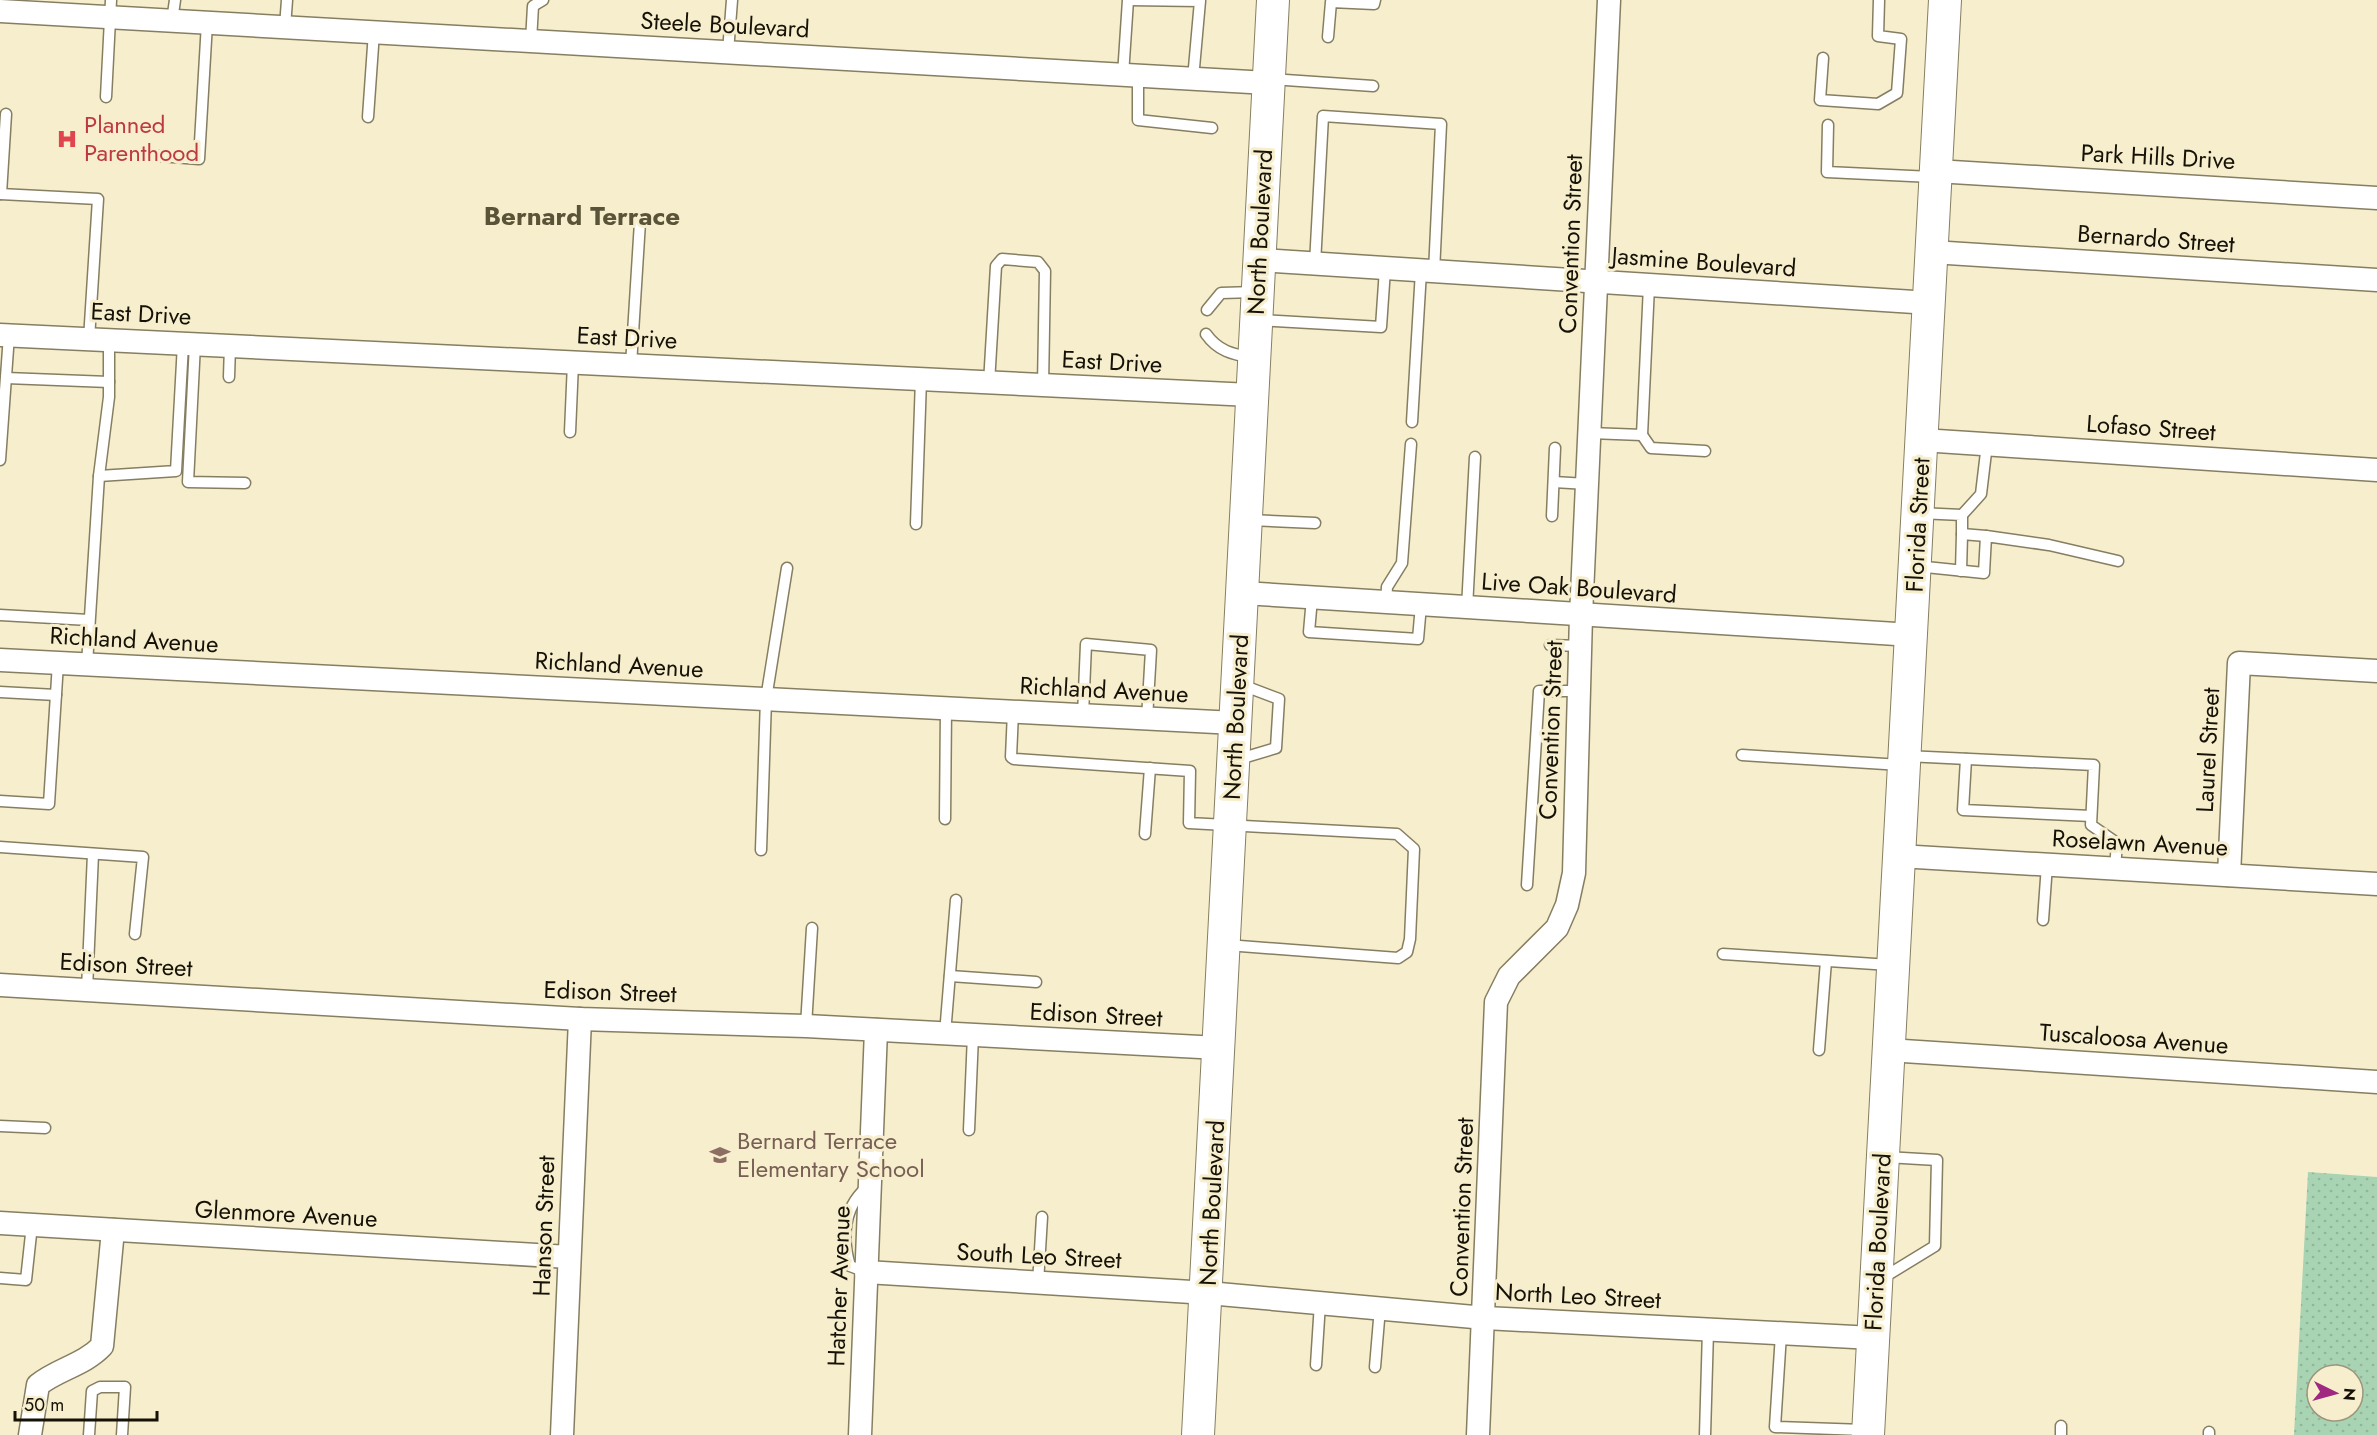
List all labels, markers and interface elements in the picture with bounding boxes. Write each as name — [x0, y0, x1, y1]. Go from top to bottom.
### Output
street label: Steele Boulevard — [640, 3, 810, 46]
place label: Planned Parenthood — [84, 107, 199, 170]
hospital icon: Planned Parenthood — [55, 127, 79, 151]
street label: Park Hills Drive — [2080, 135, 2236, 178]
street label: North Boulevard — [1238, 148, 1281, 316]
street label: Convention Street — [1550, 154, 1591, 334]
district label: Bernard Terrace — [484, 197, 680, 235]
street label: Bernardo Street — [2076, 216, 2236, 261]
street label: Jasmine Boulevard — [1608, 237, 1797, 285]
street label: East Drive — [90, 293, 192, 334]
street label: East Drive — [576, 317, 678, 358]
street label: East Drive — [1061, 341, 1163, 382]
street label: Lofaso Street — [2085, 406, 2217, 449]
street label: Florida Street — [1896, 457, 1939, 593]
street label: Live Oak Boulevard — [1480, 563, 1678, 612]
street label: Richland Avenue — [49, 618, 219, 661]
street label: North Boulevard — [1214, 633, 1257, 801]
street label: Convention Street — [1530, 640, 1571, 820]
street label: Richland Avenue — [534, 643, 704, 686]
street label: Richland Avenue — [1019, 668, 1189, 711]
street label: Laurel Street — [2187, 686, 2228, 813]
street label: Roselawn Avenue — [2051, 820, 2229, 865]
street label: Edison Street — [59, 944, 194, 985]
street label: Edison Street — [543, 972, 677, 1011]
street label: Edison Street — [1029, 994, 1164, 1035]
street label: Tuscaloosa Avenue — [2038, 1014, 2230, 1063]
street label: Convention Street — [1441, 1117, 1482, 1297]
street label: North Boulevard — [1190, 1119, 1233, 1287]
place label: Bernard Terrace Elementary School — [737, 1123, 925, 1186]
school or university icon: Bernard Terrace Elementary School — [708, 1143, 732, 1167]
street label: Florida Boulevard — [1855, 1152, 1900, 1332]
street label: Hanson Street — [524, 1155, 563, 1297]
street label: Glenmore Avenue — [194, 1191, 378, 1236]
street label: Hatcher Avenue — [818, 1205, 859, 1367]
street label: South Leo Street — [956, 1234, 1123, 1277]
street label: North Leo Street — [1494, 1274, 1662, 1317]
north arrow — [2305, 1363, 2365, 1423]
scale bar — [15, 1384, 158, 1422]
text: N — [2337, 1387, 2361, 1402]
text: 50 m — [24, 1392, 64, 1418]

